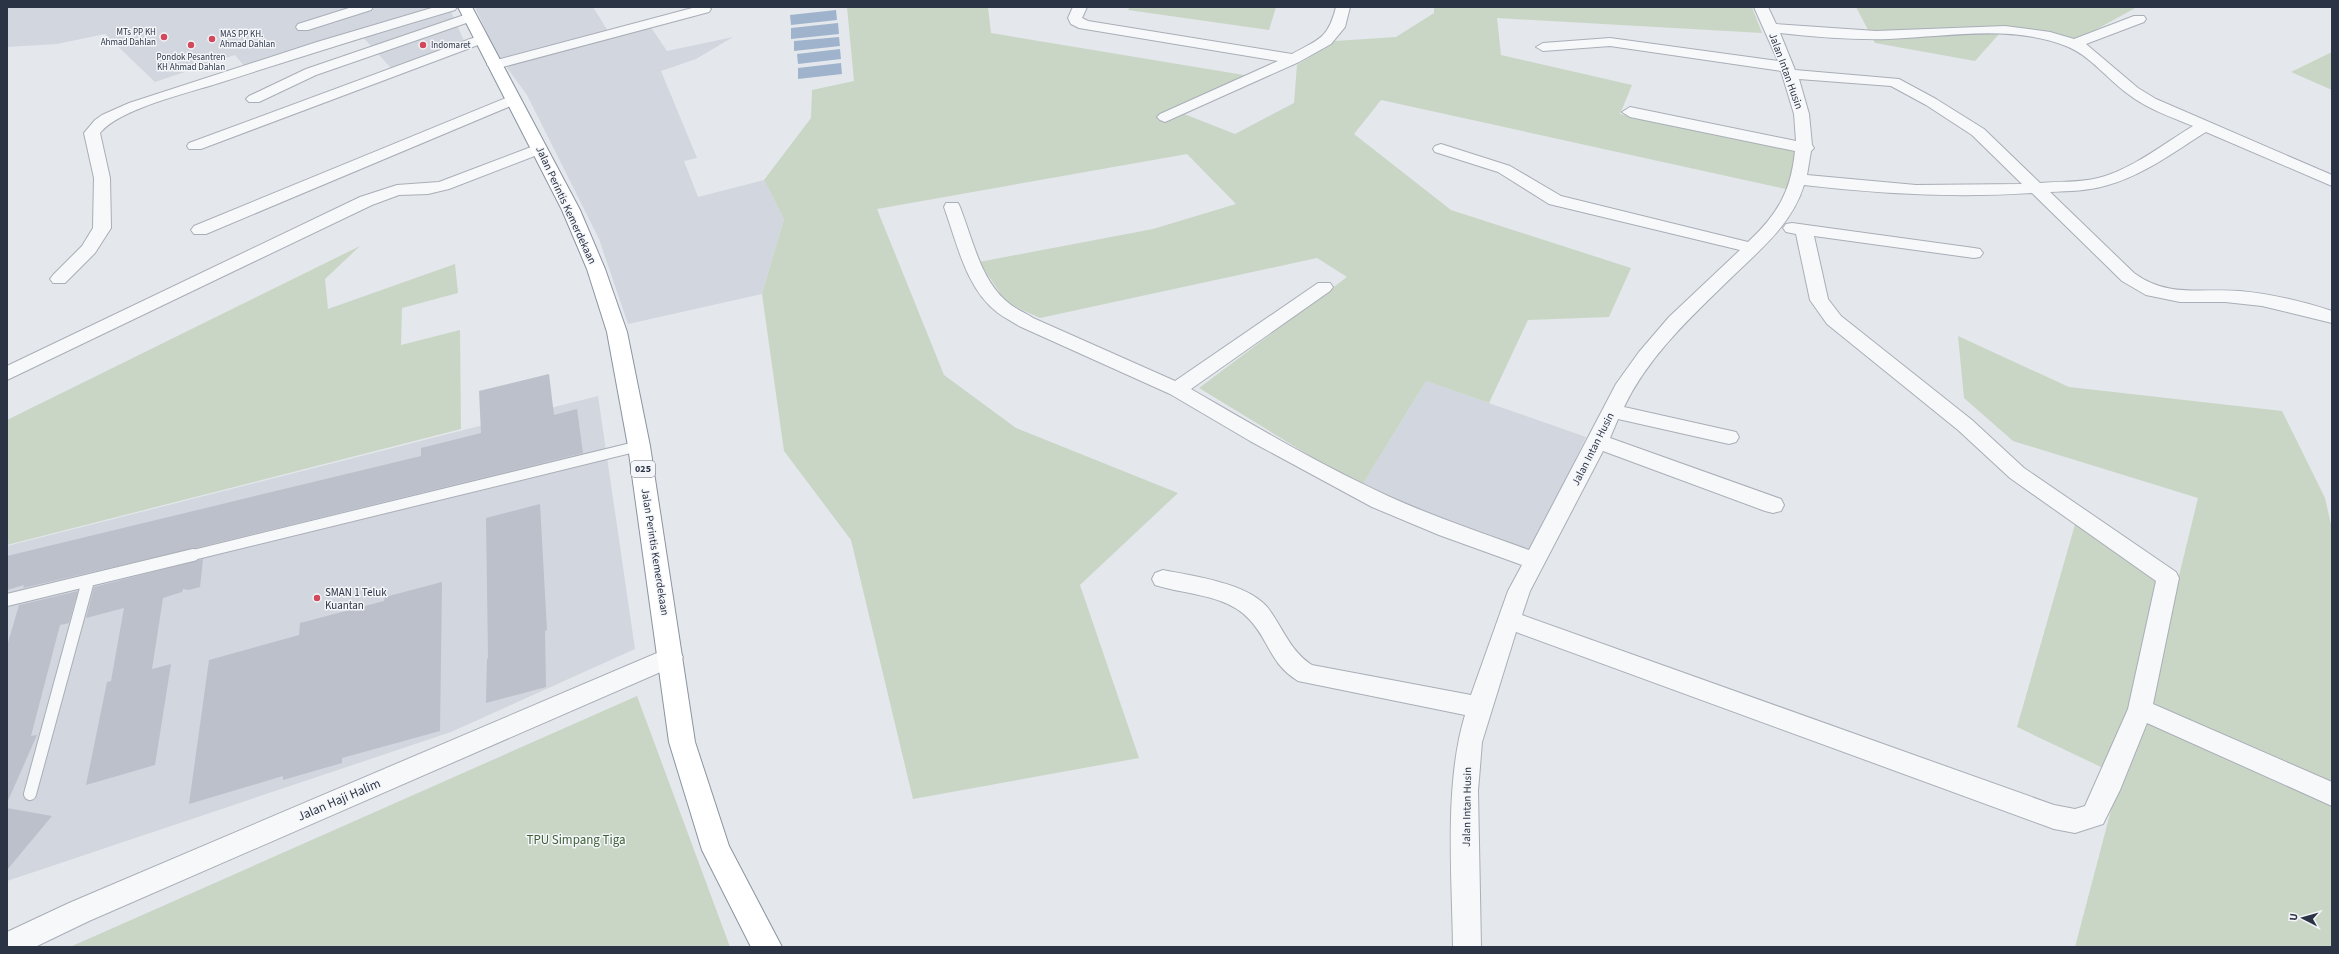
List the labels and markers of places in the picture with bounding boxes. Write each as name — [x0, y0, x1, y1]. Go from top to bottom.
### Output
place label: MTs PP KH Ahmad Dahlan — [101, 26, 156, 49]
place label: MAS PP KH. Ahmad Dahlan — [220, 28, 275, 51]
marker: MTs PP KH Ahmad Dahlan — [159, 32, 169, 42]
marker: MAS PP KH. Ahmad Dahlan — [207, 34, 217, 44]
place label: Indomaret — [431, 39, 471, 52]
marker: Pondok Pesantren KH Ahmad Dahlan — [186, 40, 196, 50]
marker: Indomaret — [418, 40, 428, 50]
place label: Pondok Pesantren KH Ahmad Dahlan — [157, 51, 225, 74]
place label: SMAN 1 Teluk Kuantan — [325, 585, 387, 613]
marker: SMAN 1 Teluk Kuantan — [312, 593, 322, 603]

